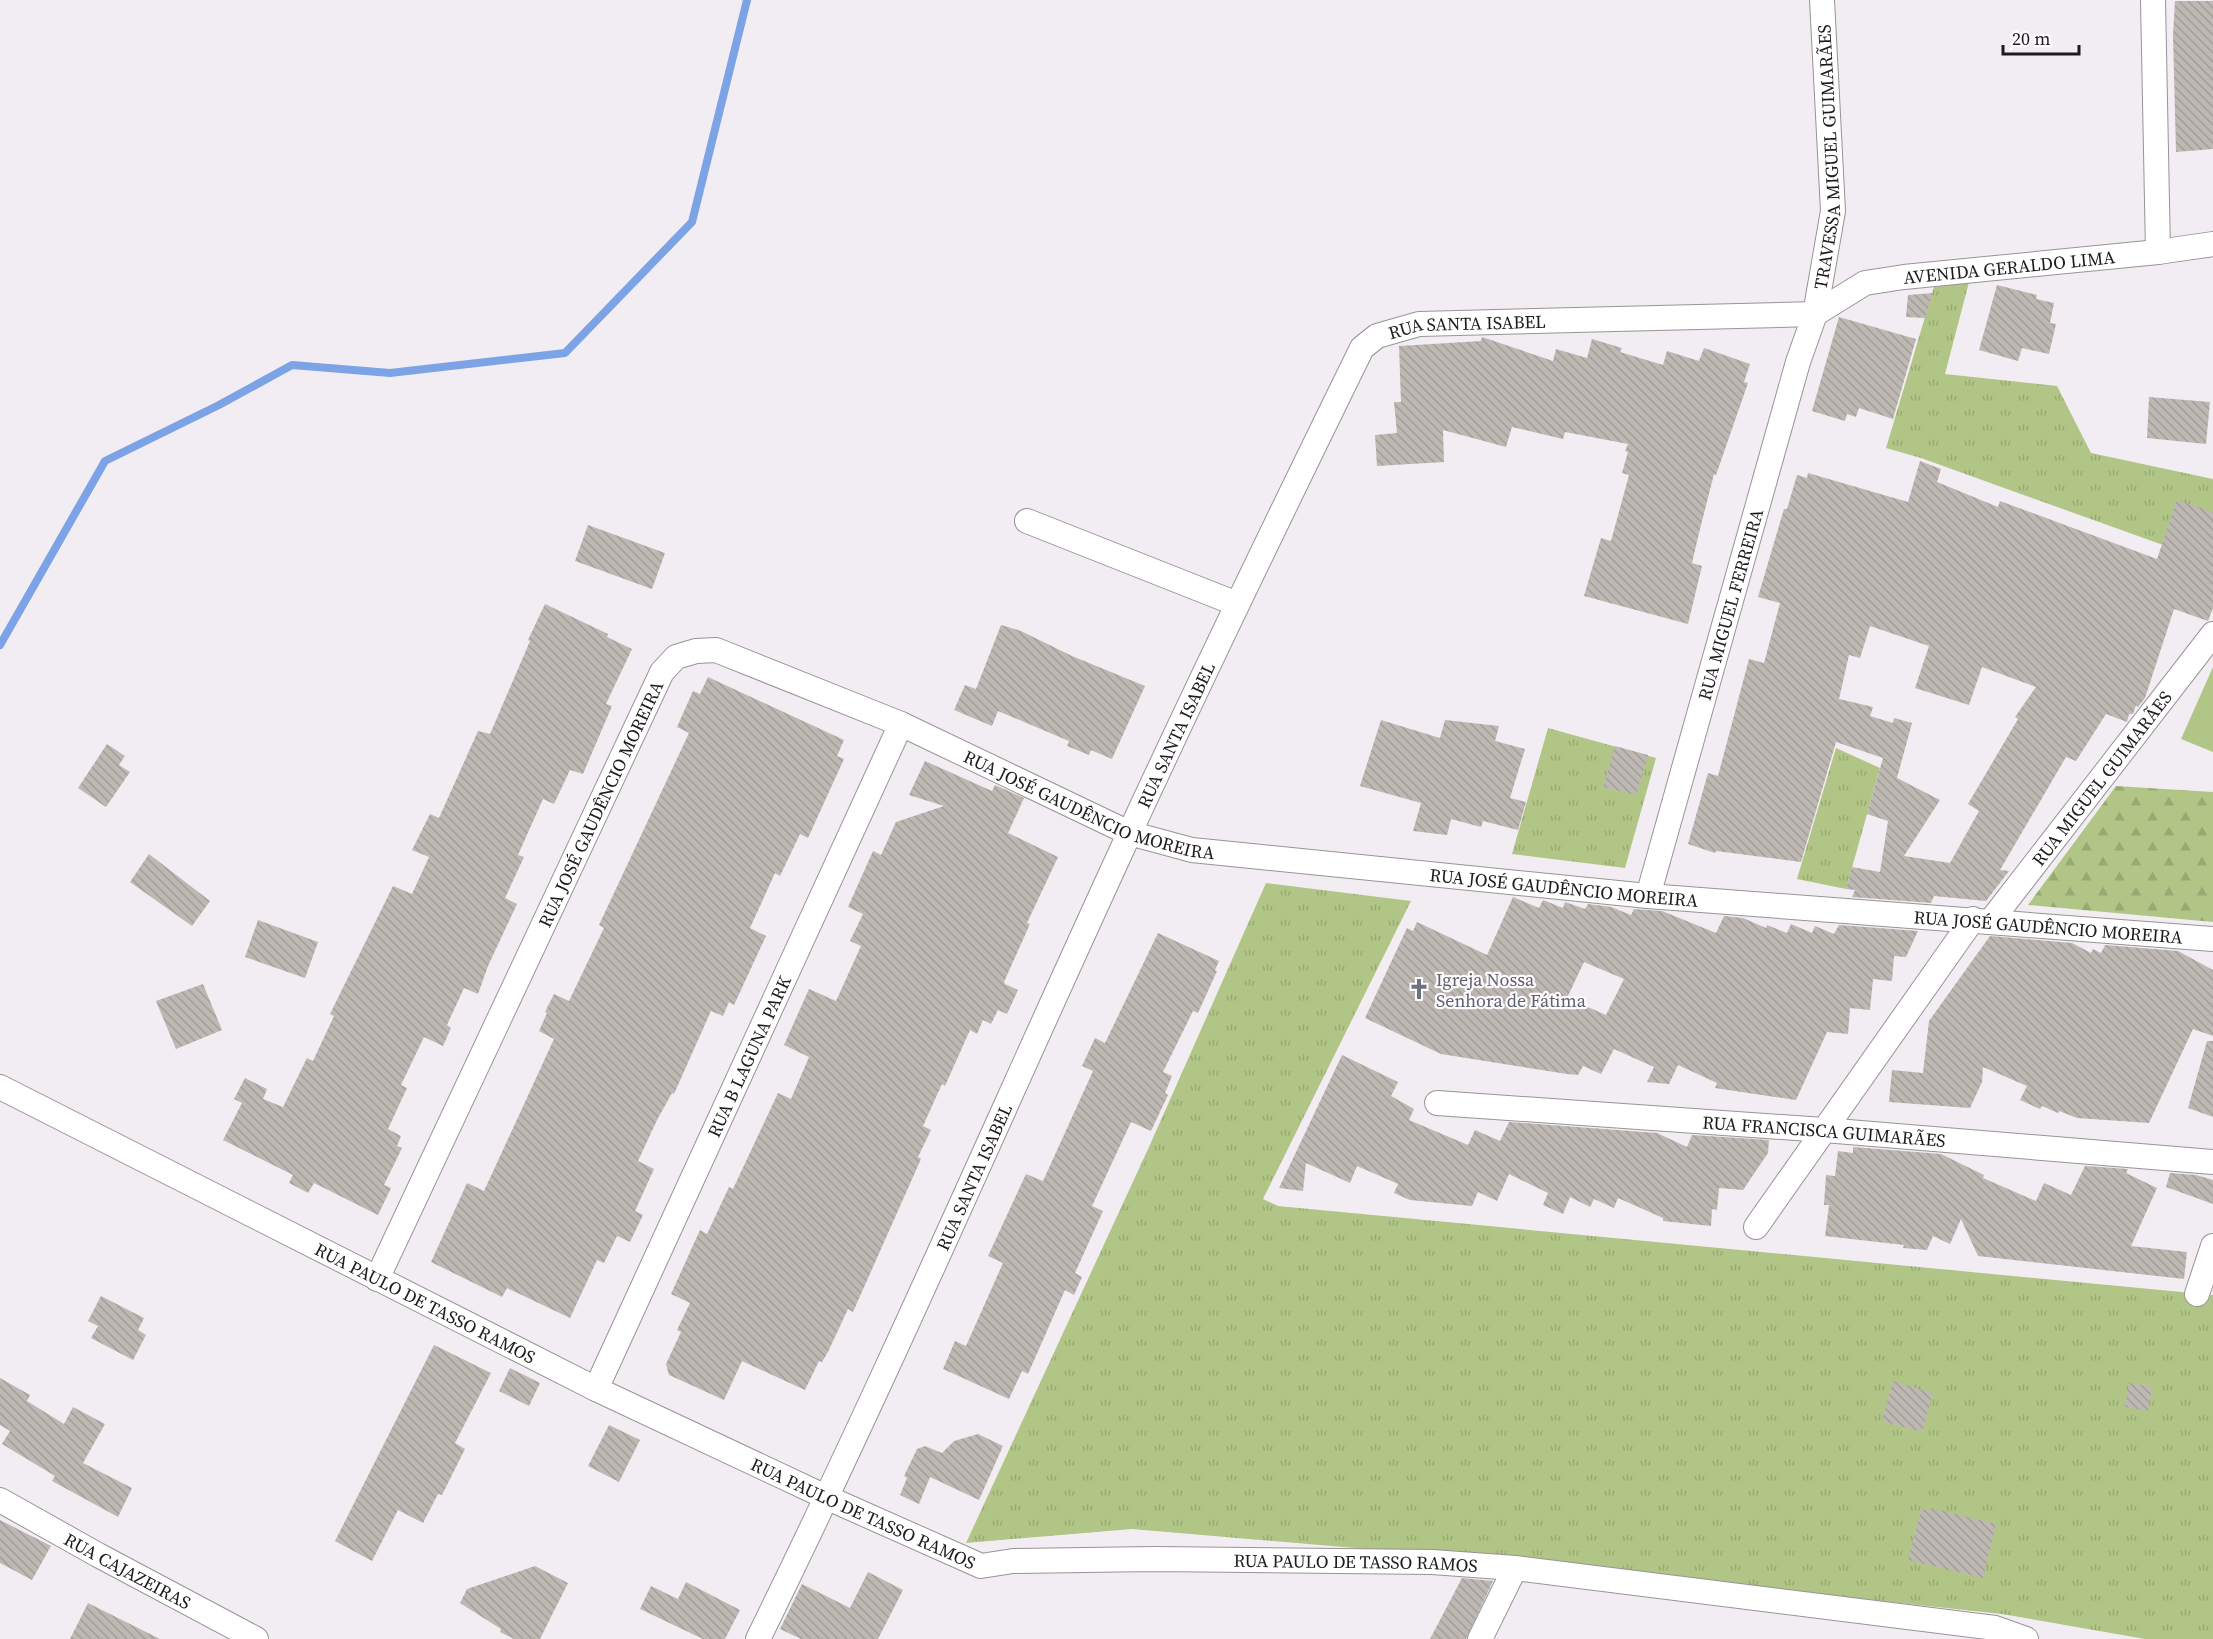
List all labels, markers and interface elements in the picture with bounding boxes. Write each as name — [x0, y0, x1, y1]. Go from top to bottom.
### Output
scale bar — [2003, 18, 2080, 56]
street label: TRAVESSA MIGUEL GUIMARÃES — [1807, 24, 1846, 291]
text: 20 m — [2012, 26, 2050, 51]
street label: AVENIDA GERALDO LIMA — [1902, 244, 2116, 290]
street label: RUA SANTA ISABEL — [1385, 308, 1546, 345]
street label: RUA MIGUEL FERREIRA — [1691, 506, 1769, 703]
street label: RUA SANTA ISABEL — [1131, 658, 1221, 812]
street label: RUA JOSÉ GAUDÊNCIO MOREIRA — [532, 676, 669, 931]
street label: RUA MIGUEL GUIMARÃES — [2026, 685, 2177, 871]
street label: RUA JOSÉ GAUDÊNCIO MOREIRA — [960, 743, 1216, 865]
street label: RUA JOSÉ GAUDÊNCIO MOREIRA — [1428, 862, 1699, 912]
street label: RUA JOSÉ GAUDÊNCIO MOREIRA — [1913, 904, 2184, 949]
place label: Igreja Nossa Senhora de Fátima — [1436, 967, 1587, 1013]
street label: RUA B LAGUNA PARK — [701, 972, 796, 1141]
church icon: Igreja Nossa Senhora de Fátima — [1407, 977, 1431, 1001]
street label: RUA SANTA ISABEL — [930, 1100, 1018, 1254]
street label: RUA FRANCISCA GUIMARÃES — [1702, 1109, 1947, 1152]
street label: RUA PAULO DE TASSO RAMOS — [311, 1236, 540, 1369]
street label: RUA PAULO DE TASSO RAMOS — [747, 1451, 980, 1575]
street label: RUA CAJAZEIRAS — [60, 1526, 196, 1615]
street label: RUA PAULO DE TASSO RAMOS — [1233, 1547, 1479, 1578]

